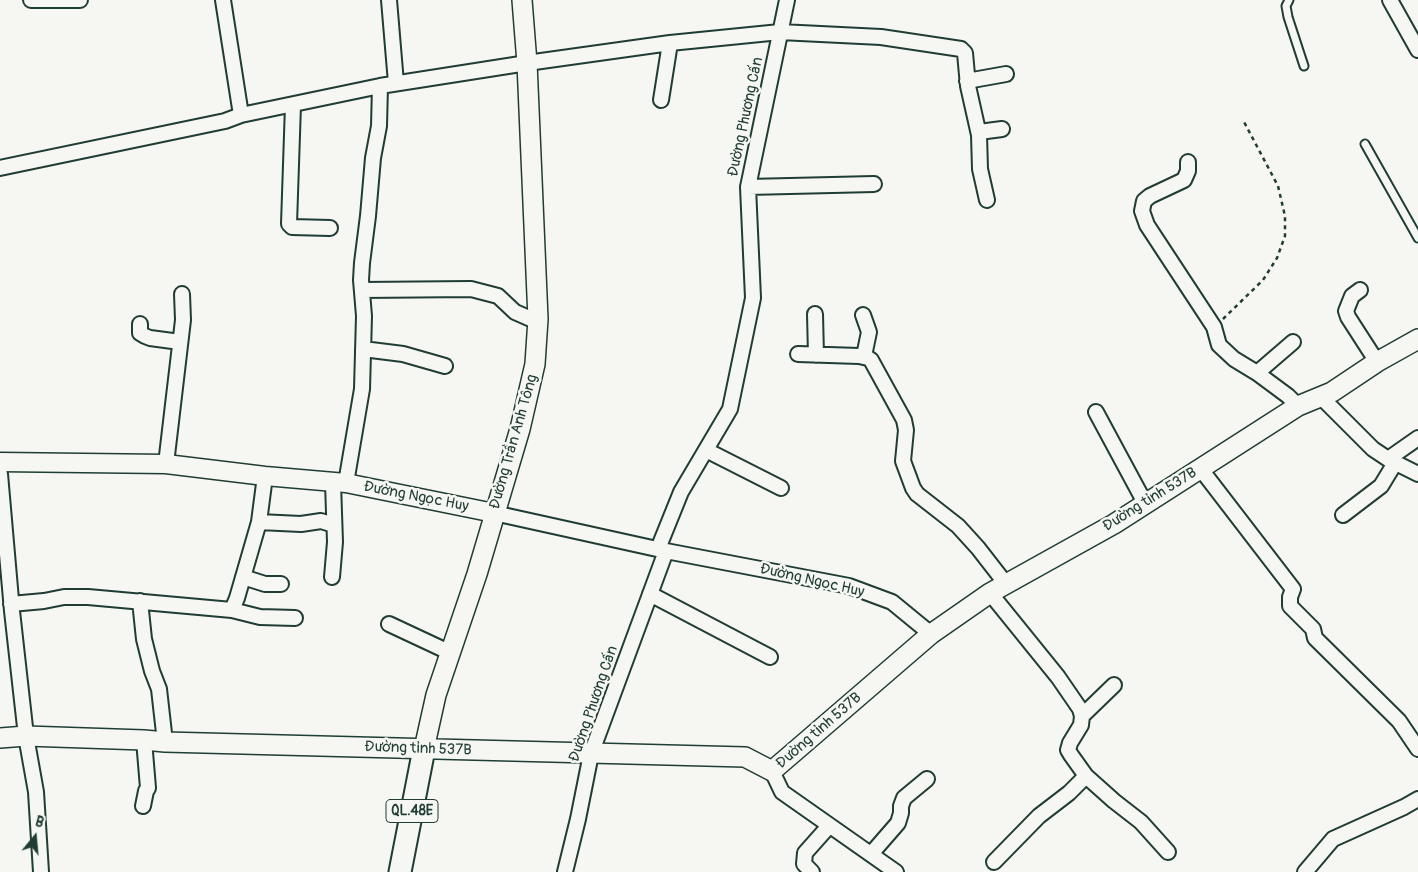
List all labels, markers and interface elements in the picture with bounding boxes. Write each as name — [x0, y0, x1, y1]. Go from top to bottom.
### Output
street label: Đường Phương Cấn — [725, 56, 767, 178]
street label: Đường Trần Anh Tông — [486, 373, 542, 511]
street label: Đường tỉnh 537B — [1100, 464, 1200, 536]
street label: Đường Ngọc Huy — [362, 478, 470, 516]
street label: Đường Ngọc Huy — [758, 560, 866, 602]
street label: Đường Phương Cấn — [566, 644, 622, 764]
street label: Đường tỉnh 537B — [773, 689, 865, 773]
street label: Đường tỉnh 537B — [364, 738, 472, 760]
road number: QL.48E — [386, 799, 438, 822]
north arrow — [10, 812, 60, 862]
text: B — [33, 813, 46, 831]

